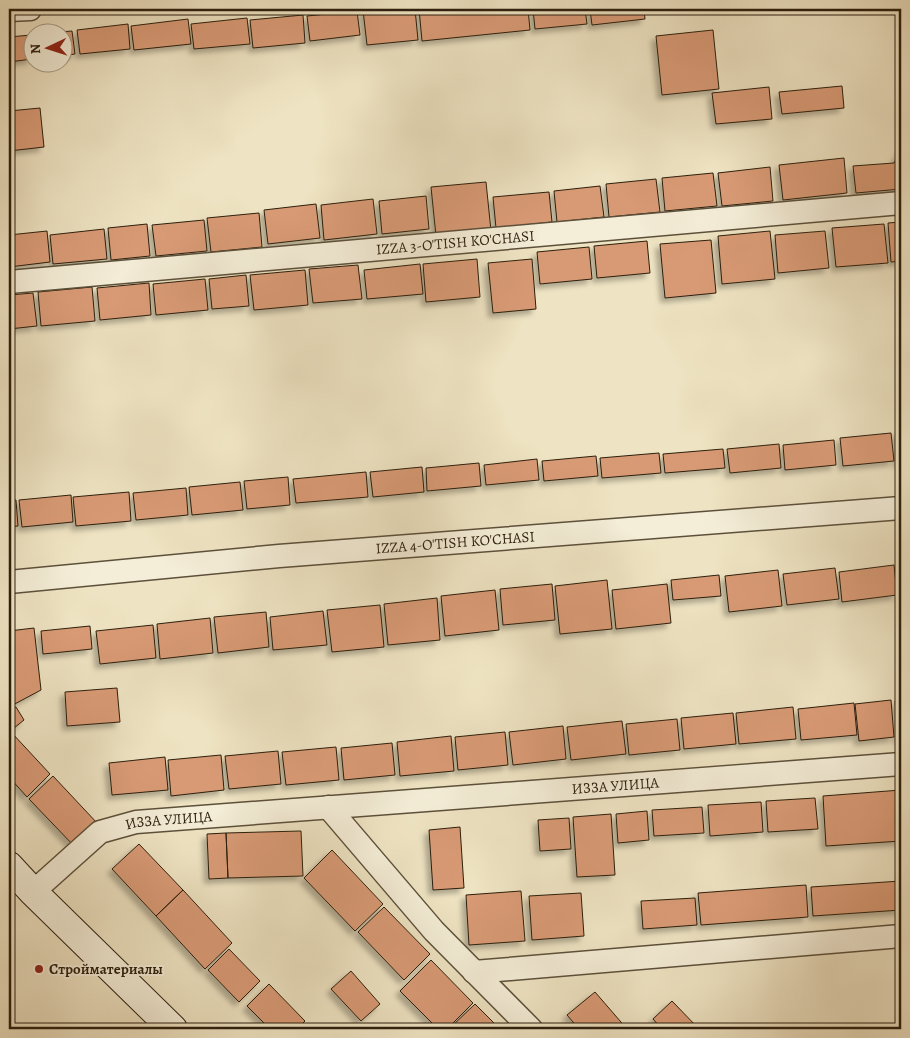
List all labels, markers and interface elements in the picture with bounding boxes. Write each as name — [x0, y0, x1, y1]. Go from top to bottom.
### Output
north arrow — [22, 22, 72, 72]
text: N — [26, 43, 45, 55]
street label: IZZA 3-O'TISH KO'CHASI — [375, 225, 535, 259]
street label: IZZA 4-O'TISH KO'CHASI — [375, 526, 536, 559]
street label: ИЗЗА УЛИЦА — [571, 772, 660, 799]
street label: ИЗЗА УЛИЦА — [123, 806, 213, 835]
place label: Стройматериалы — [49, 959, 163, 979]
marker: Стройматериалы — [33, 963, 45, 975]

